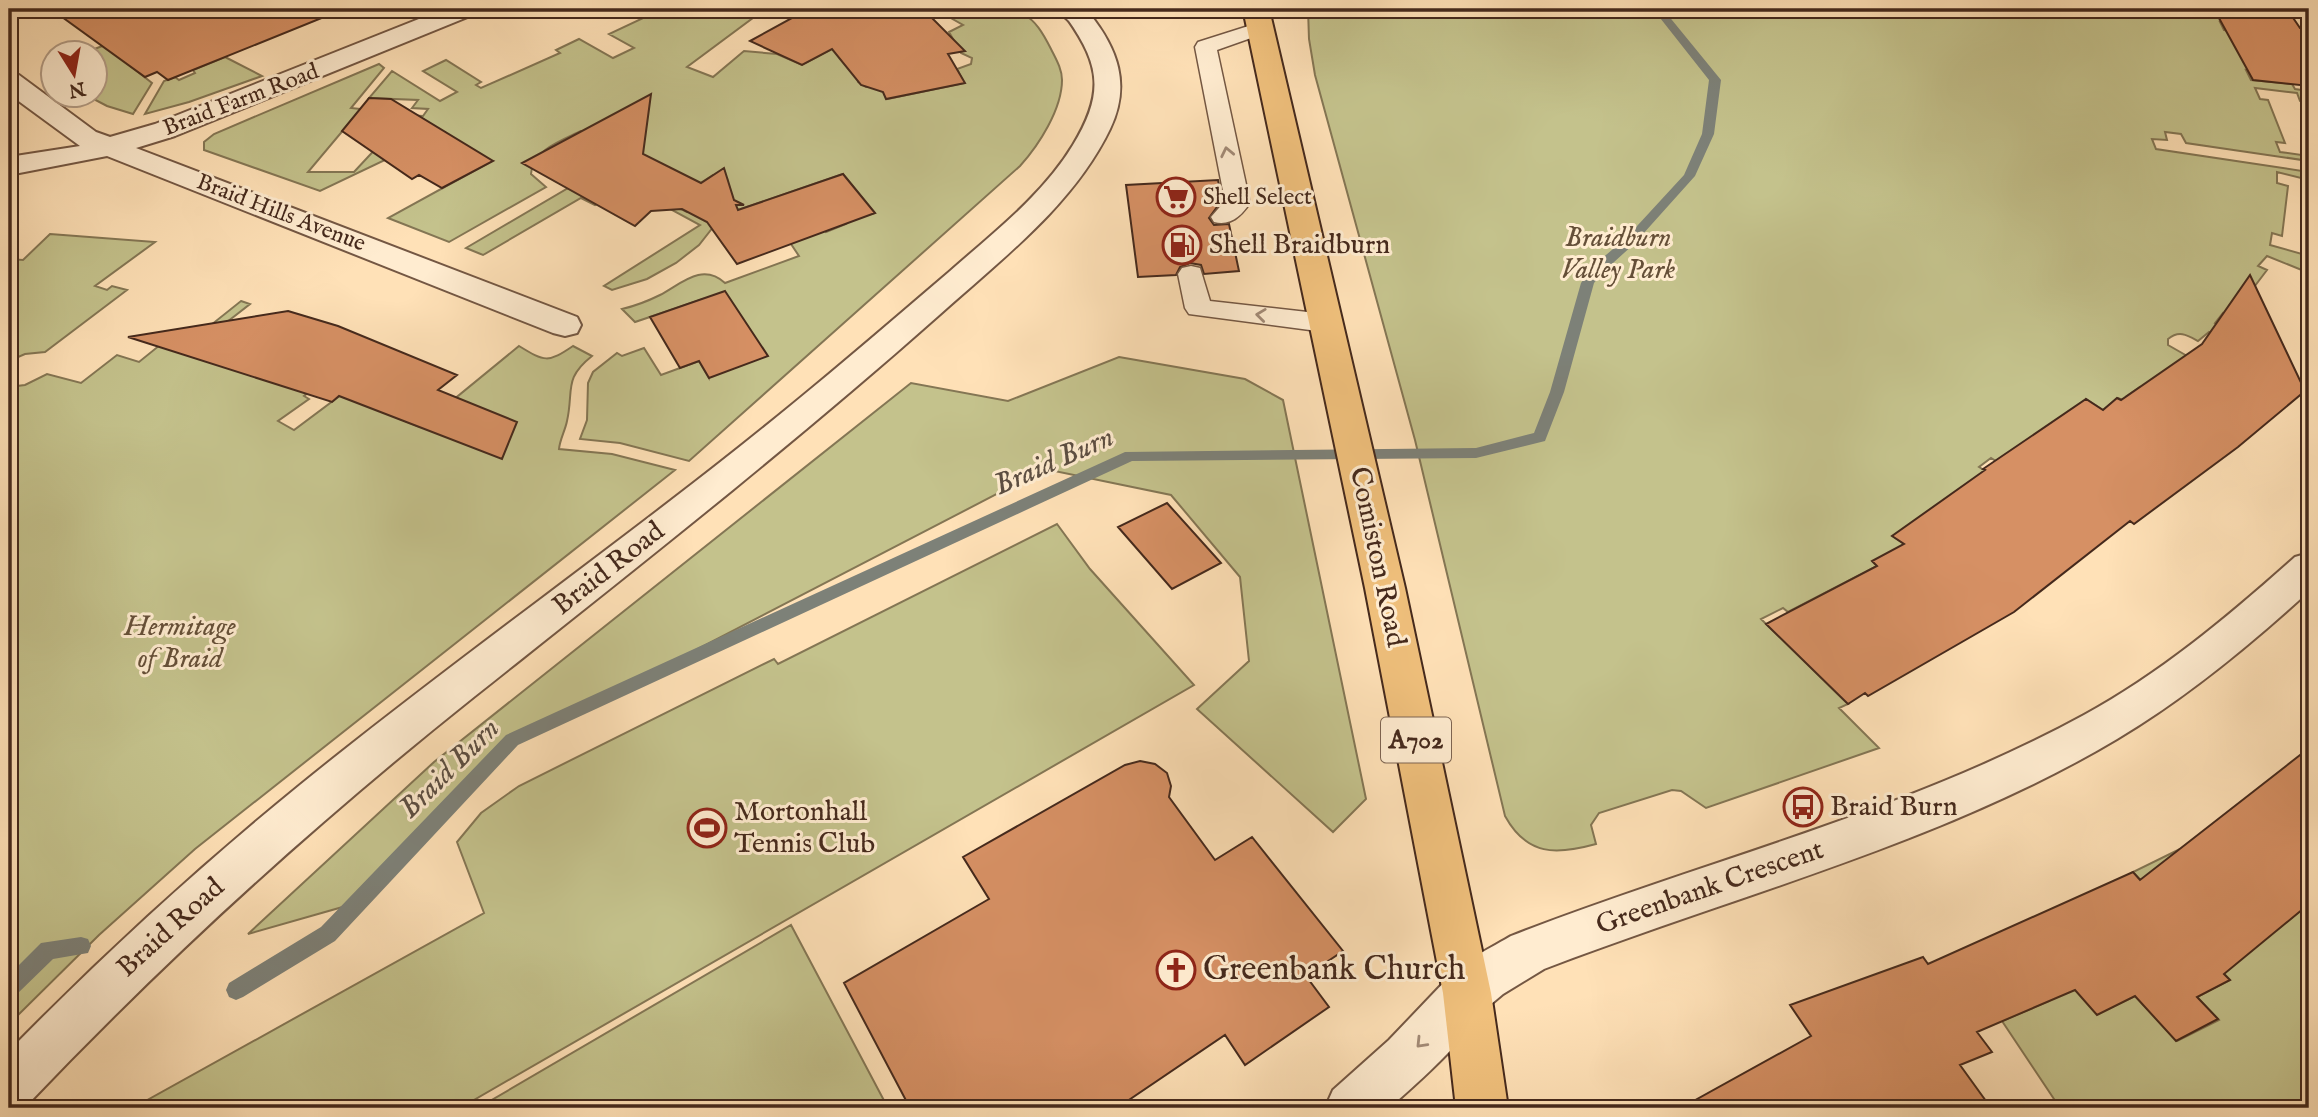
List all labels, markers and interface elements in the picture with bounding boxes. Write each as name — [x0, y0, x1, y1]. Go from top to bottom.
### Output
north arrow — [38, 38, 108, 108]
street label: Braid Farm Road — [159, 57, 324, 143]
text: N — [66, 75, 88, 102]
one-way arrow — [1221, 146, 1236, 158]
street label: Braid Hills Avenue — [192, 167, 370, 259]
supermarket icon: Shell Select — [1155, 176, 1197, 218]
place label: Shell Select — [1203, 183, 1312, 212]
park label: Braidburn Valley Park — [1561, 221, 1675, 288]
fuel station icon: Shell Braidburn — [1161, 224, 1203, 266]
place label: Shell Braidburn — [1209, 228, 1390, 263]
one-way arrow — [1255, 308, 1267, 323]
water label: Braid Burn — [988, 419, 1120, 505]
street label: Comiston Road — [1341, 464, 1413, 650]
street label: Braid Road — [546, 514, 672, 624]
park label: Hermitage of Braid — [123, 610, 236, 677]
water label: Braid Burn — [391, 710, 509, 828]
road number: A702 — [1381, 718, 1451, 762]
bus stop icon: Braid Burn — [1782, 786, 1824, 828]
place label: Braid Burn — [1830, 790, 1958, 825]
place label: Mortonhall Tennis Club — [734, 795, 875, 862]
sports icon: Mortonhall Tennis Club — [686, 807, 728, 849]
street label: Greenbank Crescent — [1592, 833, 1829, 943]
street label: Braid Road — [110, 871, 232, 985]
church icon: Greenbank Church — [1155, 949, 1197, 991]
place label: Greenbank Church — [1203, 949, 1466, 991]
one-way arrow — [1417, 1035, 1430, 1048]

